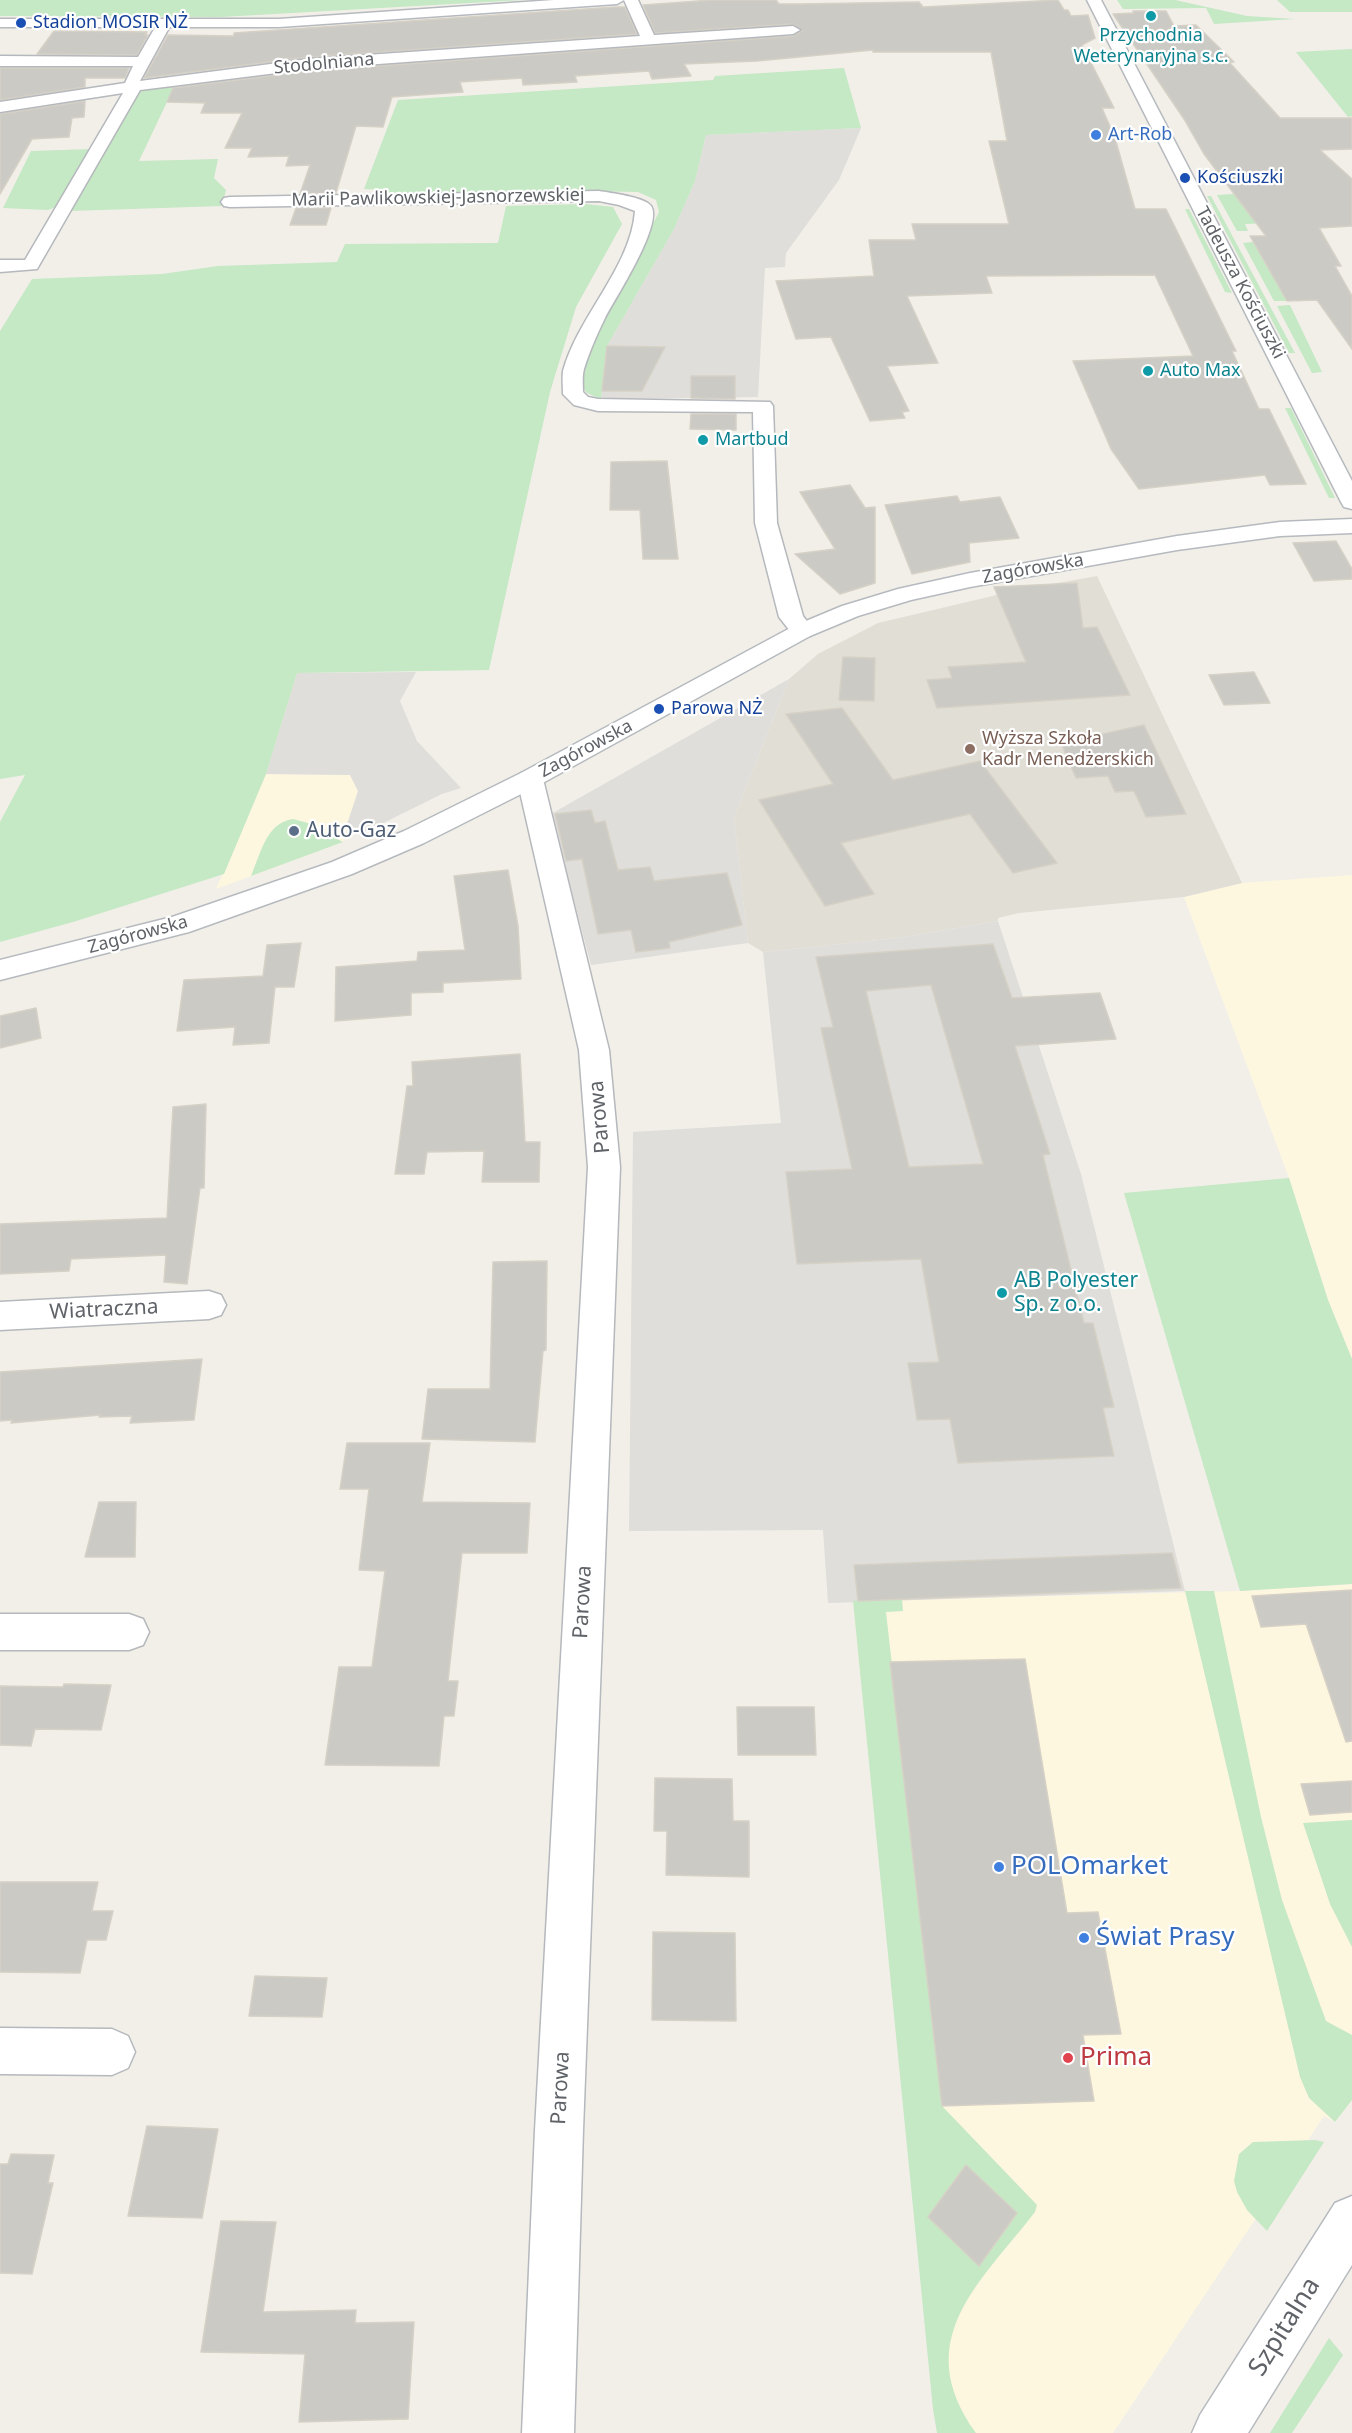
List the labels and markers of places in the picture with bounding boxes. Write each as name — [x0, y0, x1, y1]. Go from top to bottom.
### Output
marker: Przychodnia Weterynaryjna s.c. — [1144, 9, 1158, 23]
place label: Stadion MOSIR NŻ — [33, 12, 188, 34]
marker: Stadion MOSIR NŻ — [14, 16, 28, 30]
place label: Przychodnia Weterynaryjna s.c. — [1073, 25, 1229, 68]
place label: Art-Rob — [1108, 124, 1172, 146]
marker: Art-Rob — [1089, 128, 1103, 142]
place label: Kościuszki — [1197, 167, 1283, 189]
marker: Kościuszki — [1178, 171, 1192, 185]
place label: Auto Max — [1160, 360, 1241, 382]
marker: Auto Max — [1141, 364, 1155, 378]
place label: Martbud — [715, 429, 789, 451]
marker: Martbud — [696, 433, 710, 447]
place label: Parowa NŻ — [671, 698, 762, 720]
marker: Parowa NŻ — [652, 702, 666, 716]
place label: Wyższa Szkoła Kadr Menedżerskich — [982, 728, 1154, 771]
marker: Wyższa Szkoła Kadr Menedżerskich — [963, 742, 977, 756]
place label: Auto-Gaz — [306, 818, 396, 844]
marker: Auto-Gaz — [287, 824, 301, 838]
place label: AB Polyester Sp. z o.o. — [1014, 1268, 1138, 1318]
marker: AB Polyester Sp. z o.o. — [995, 1286, 1009, 1300]
place label: POLOmarket — [1011, 1851, 1168, 1883]
marker: POLOmarket — [992, 1860, 1006, 1874]
place label: Świat Prasy — [1096, 1922, 1234, 1954]
marker: Świat Prasy — [1077, 1931, 1091, 1945]
place label: Prima — [1080, 2042, 1152, 2074]
marker: Prima — [1061, 2051, 1075, 2065]

